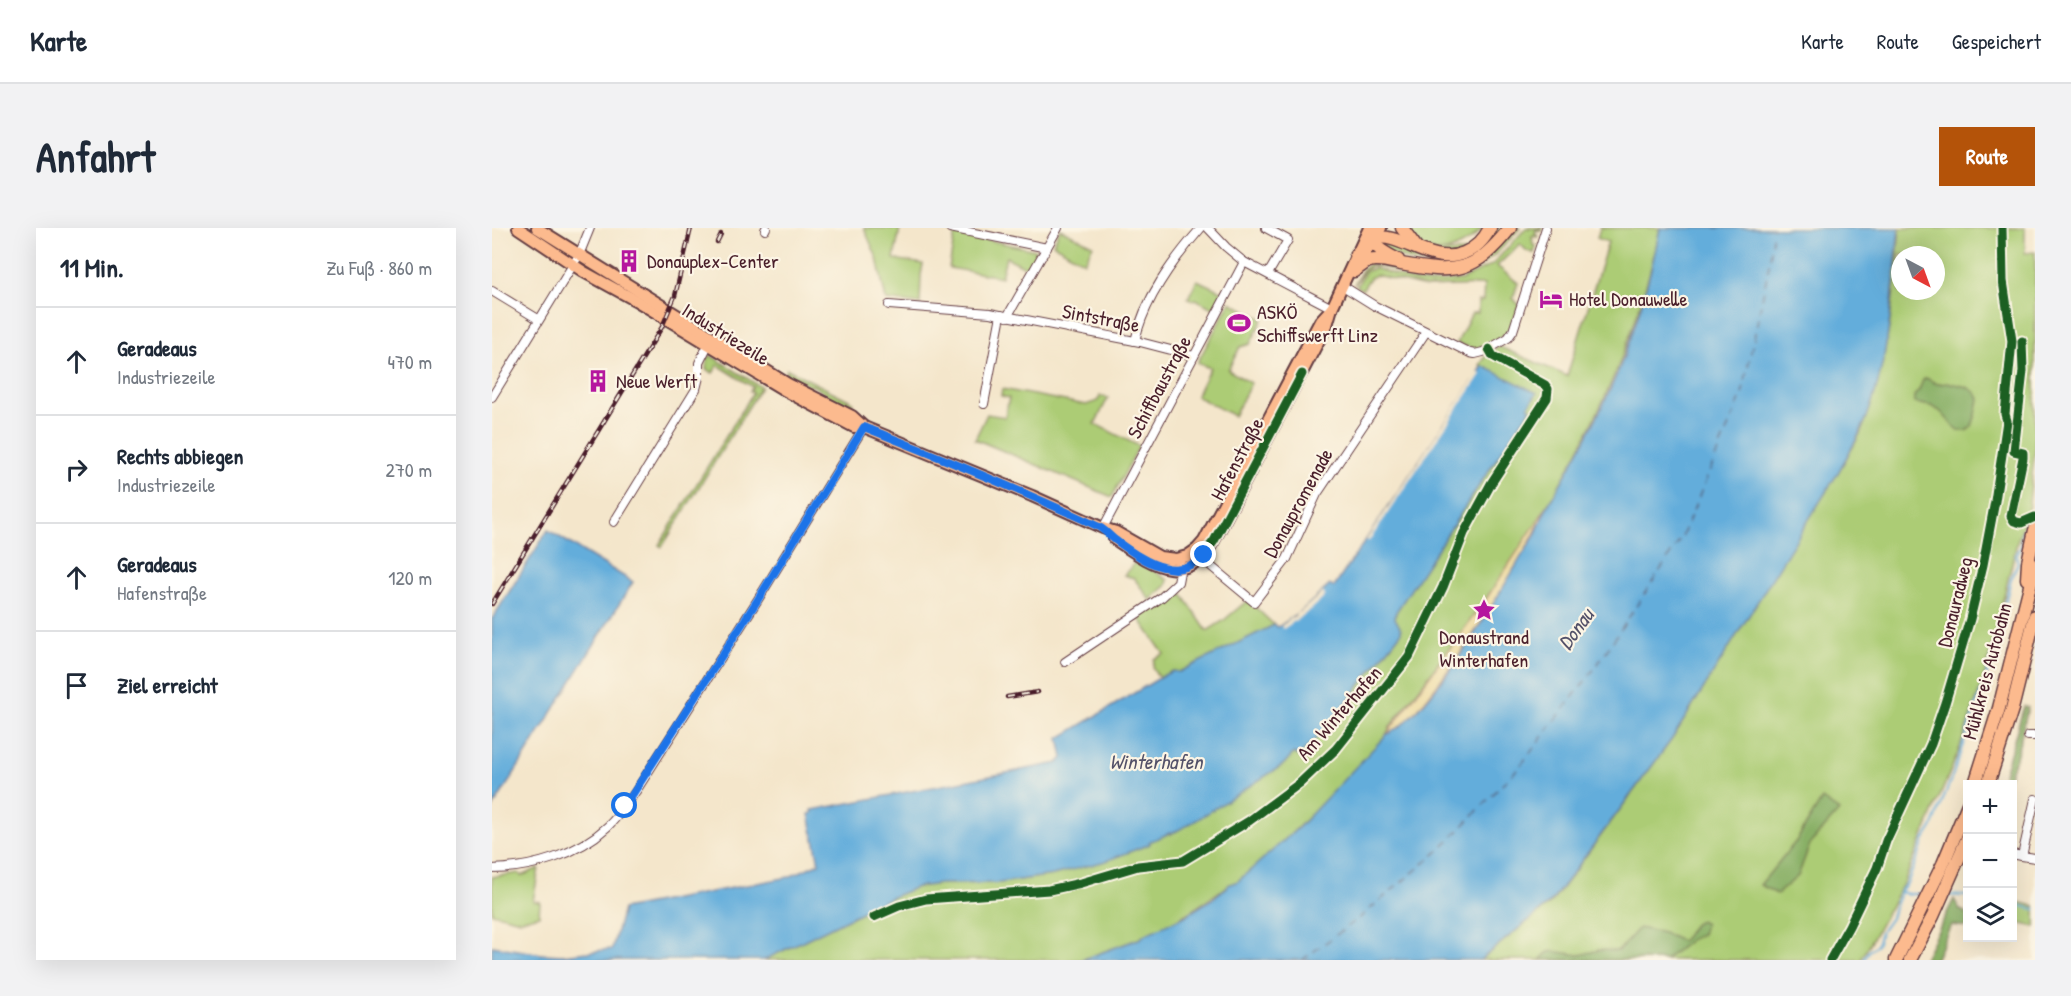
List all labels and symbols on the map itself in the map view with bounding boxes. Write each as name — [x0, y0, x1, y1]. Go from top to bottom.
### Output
north arrow — [1891, 246, 1945, 300]
place label: Donauplex-Center — [647, 247, 779, 274]
building icon: Donauplex-Center — [616, 248, 642, 274]
place label: Hotel Donauwelle — [1569, 285, 1687, 312]
hotel icon: Hotel Donauwelle — [1538, 286, 1564, 312]
street label: Industriezeile — [677, 296, 775, 371]
street label: Sintstraße — [1060, 297, 1142, 338]
place label: ASKÖ Schiffswerft Linz — [1257, 298, 1379, 348]
sports icon: ASKÖ Schiffswerft Linz — [1226, 310, 1252, 336]
street label: Schiffbaustraße — [1120, 330, 1197, 443]
place label: Neue Werft — [616, 367, 698, 394]
building icon: Neue Werft — [585, 368, 611, 394]
street label: Hafenstraße — [1204, 413, 1270, 505]
street label: Donaupromenade — [1256, 443, 1339, 562]
route end — [1190, 541, 1216, 567]
street label: Donauradweg — [1930, 554, 1979, 650]
place icon: Donaustrand Winterhafen — [1471, 597, 1497, 623]
street label: Mühlkreis Autobahn — [1955, 599, 2018, 742]
water label: Donau — [1551, 601, 1601, 655]
place label: Donaustrand Winterhafen — [1439, 623, 1529, 673]
street label: Am Winterhafen — [1290, 660, 1387, 766]
water label: Winterhafen — [1109, 747, 1204, 776]
route start — [611, 792, 637, 818]

